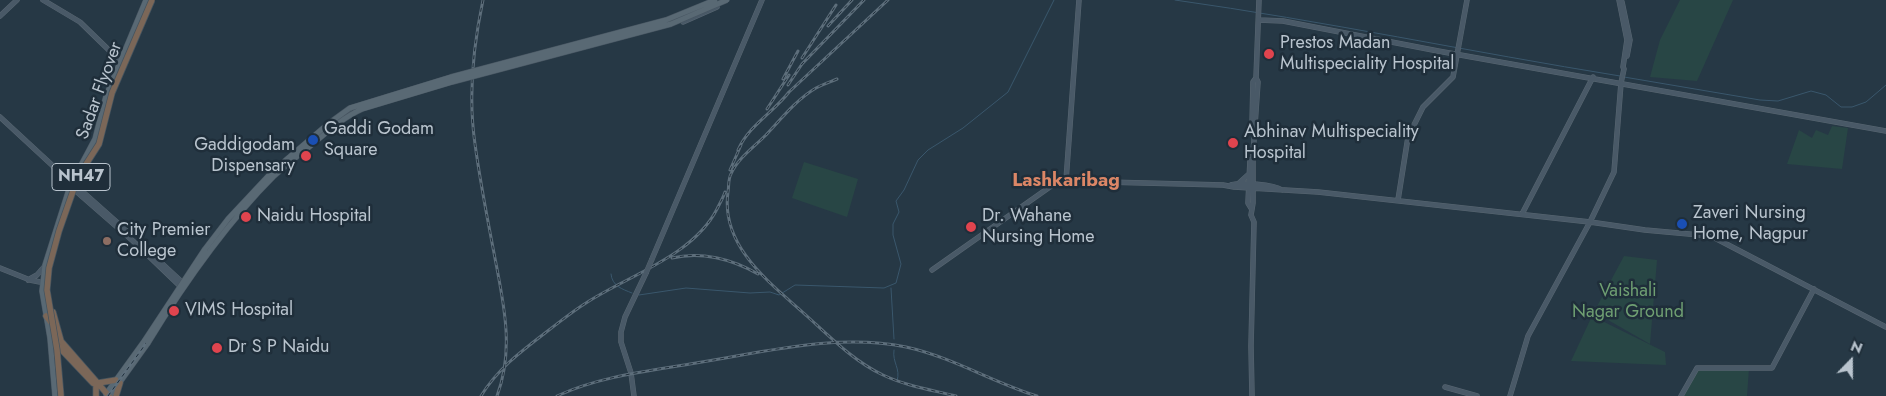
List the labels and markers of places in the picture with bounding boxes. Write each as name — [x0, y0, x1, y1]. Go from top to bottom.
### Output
place label: Prestos Madan Multispeciality Hospital — [1280, 33, 1454, 76]
marker: Prestos Madan Multispeciality Hospital — [1262, 47, 1276, 61]
place label: Gaddi Godam Square — [324, 119, 434, 162]
place label: Abhinav Multispeciality Hospital — [1244, 122, 1419, 164]
marker: Gaddi Godam Square — [306, 133, 320, 147]
place label: Gaddigodam Dispensary — [194, 135, 295, 178]
marker: Abhinav Multispeciality Hospital — [1226, 136, 1240, 150]
marker: Gaddigodam Dispensary — [299, 149, 313, 163]
place label: Zaveri Nursing Home, Nagpur — [1693, 203, 1808, 245]
place label: Naidu Hospital — [257, 206, 371, 228]
place label: Dr. Wahane Nursing Home — [982, 206, 1095, 248]
marker: Naidu Hospital — [239, 210, 253, 224]
marker: Zaveri Nursing Home, Nagpur — [1675, 217, 1689, 231]
place label: City Premier College — [117, 220, 210, 262]
marker: Dr. Wahane Nursing Home — [964, 220, 978, 234]
marker: City Premier College — [101, 235, 113, 247]
place label: VIMS Hospital — [185, 300, 293, 322]
marker: VIMS Hospital — [167, 304, 181, 318]
place label: Dr S P Naidu — [228, 337, 329, 359]
marker: Dr S P Naidu — [210, 341, 224, 355]

